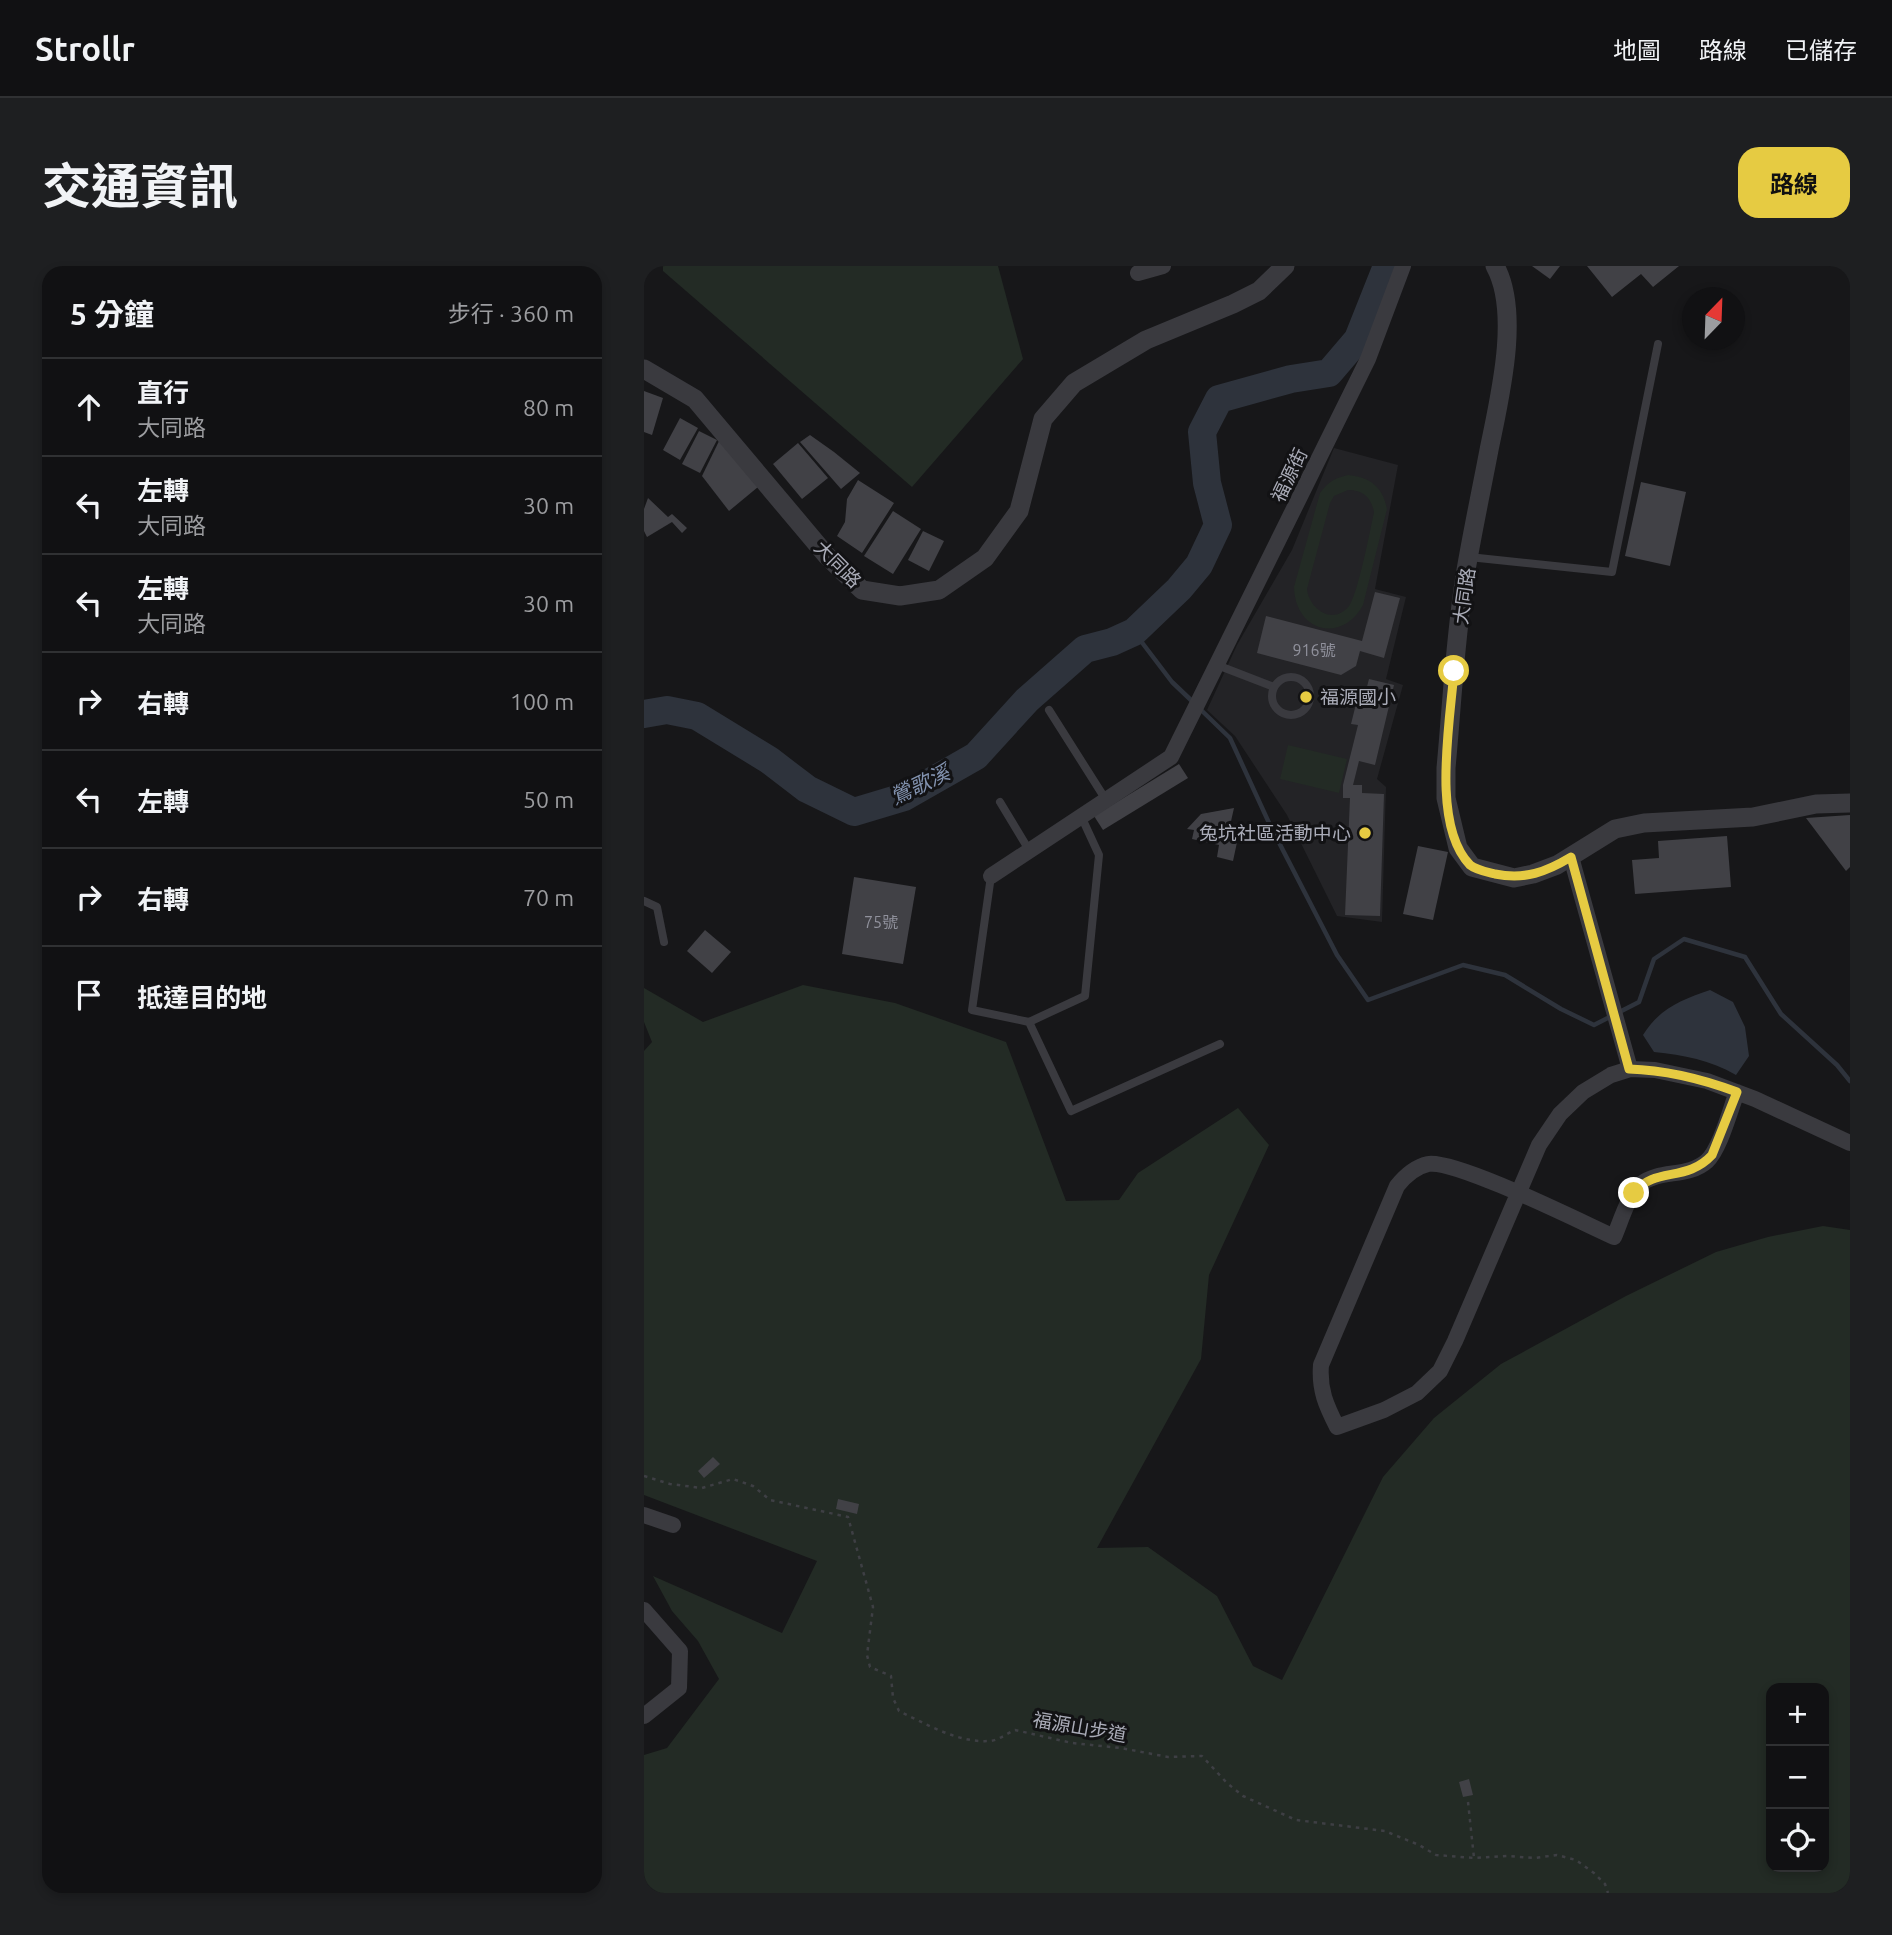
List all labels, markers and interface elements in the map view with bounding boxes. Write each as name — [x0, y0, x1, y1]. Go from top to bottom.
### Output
text: Strollr — [35, 30, 135, 67]
text: 地圖 — [1613, 37, 1661, 64]
text: 路線 — [1699, 37, 1747, 64]
text: 已儲存 — [1785, 37, 1857, 64]
button: 路線 — [1738, 147, 1850, 218]
text: 交通資訊 — [42, 158, 238, 213]
north arrow — [1682, 287, 1745, 350]
text: 5 分鐘 — [70, 297, 154, 331]
text: 步行 · 360 m — [448, 301, 574, 326]
text: 直行 — [137, 378, 189, 407]
icon: ahead — [70, 388, 108, 426]
text: 80 m — [523, 395, 574, 420]
text: 大同路 — [137, 415, 206, 440]
street label: 福源街 — [1267, 445, 1311, 505]
text: 左轉 — [137, 476, 189, 505]
icon: left — [70, 486, 108, 524]
text: 30 m — [523, 493, 574, 518]
text: 大同路 — [137, 513, 206, 538]
street label: 大同路 — [810, 536, 866, 592]
street label: 大同路 — [1449, 566, 1479, 626]
text: 左轉 — [137, 574, 189, 603]
icon: left — [70, 584, 108, 622]
text: 30 m — [523, 591, 574, 616]
text: 大同路 — [137, 611, 206, 636]
house number: 916號 — [1292, 641, 1336, 659]
route start — [1438, 655, 1469, 686]
icon: right — [70, 682, 108, 720]
place label: 福源國小 — [1320, 686, 1396, 708]
text: 右轉 — [137, 689, 189, 718]
text: 100 m — [510, 689, 574, 714]
marker: 福源國小 — [1298, 689, 1314, 705]
water label: 鶯歌溪 — [886, 758, 956, 809]
icon: left — [70, 780, 108, 818]
text: 左轉 — [137, 787, 189, 816]
text: 50 m — [523, 787, 574, 812]
place label: 兔坑社區活動中心 — [1199, 822, 1351, 844]
marker: 兔坑社區活動中心 — [1357, 825, 1373, 841]
icon: right — [70, 878, 108, 916]
text: 右轉 — [137, 885, 189, 914]
text: 70 m — [523, 885, 574, 910]
house number: 75號 — [864, 913, 898, 931]
icon: arrive — [70, 976, 108, 1014]
text: 抵達目的地 — [137, 983, 267, 1012]
route end — [1618, 1177, 1649, 1208]
map controls — [1766, 1683, 1829, 1872]
button: + — [1766, 1683, 1829, 1746]
street label: 福源山步道 — [1031, 1708, 1129, 1746]
button: − — [1766, 1746, 1829, 1809]
button: locate — [1766, 1809, 1829, 1872]

